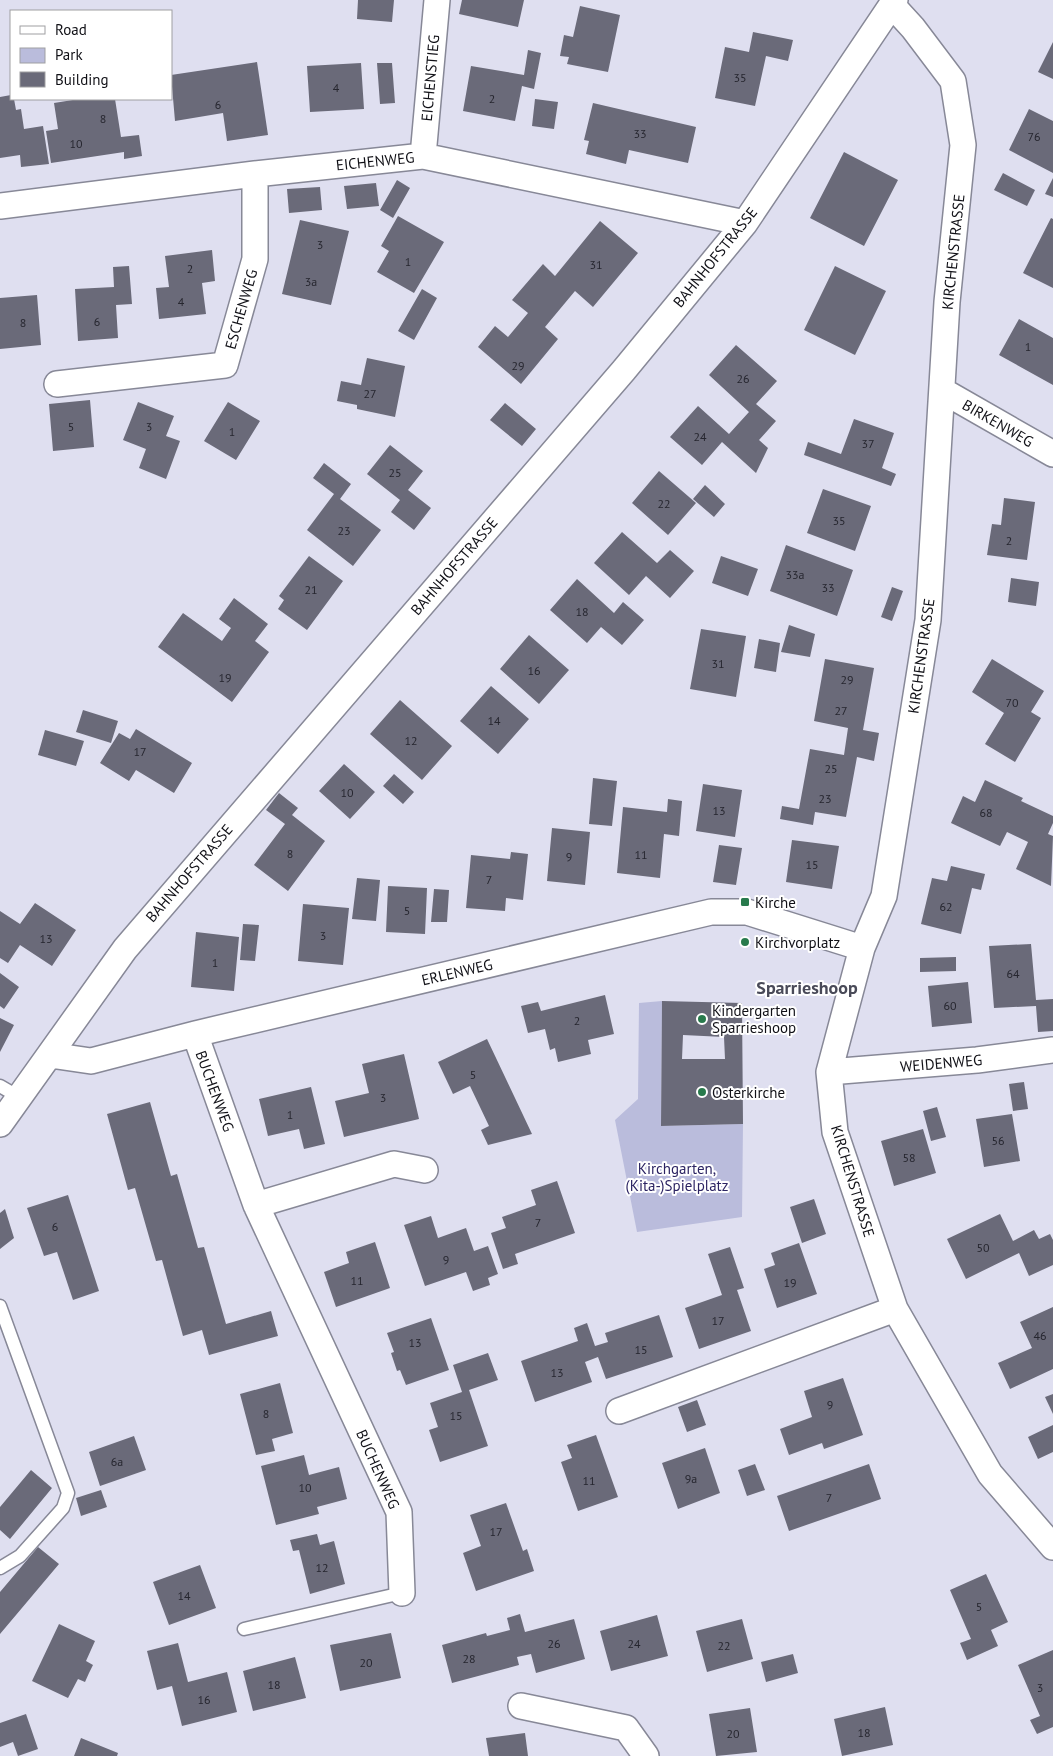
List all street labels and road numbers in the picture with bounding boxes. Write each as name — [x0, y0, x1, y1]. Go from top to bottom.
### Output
street label: EICHENSTIEG — [417, 34, 443, 122]
street label: EICHENWEG — [335, 147, 415, 175]
street label: KIRCHENSTRASSE — [937, 193, 969, 311]
street label: BAHNHOFSTRASSE — [669, 203, 761, 311]
street label: ESCHENWEG — [221, 267, 261, 351]
street label: BIRKENWEG — [959, 395, 1037, 451]
street label: BAHNHOFSTRASSE — [406, 513, 502, 619]
street label: KIRCHENSTRASSE — [904, 597, 938, 715]
street label: BAHNHOFSTRASSE — [141, 820, 237, 926]
street label: ERLENWEG — [420, 955, 494, 989]
street label: BUCHENWEG — [192, 1048, 238, 1134]
street label: WEIDENWEG — [899, 1050, 983, 1076]
street label: KIRCHENSTRASSE — [827, 1123, 879, 1239]
street label: BUCHENWEG — [352, 1426, 404, 1512]

